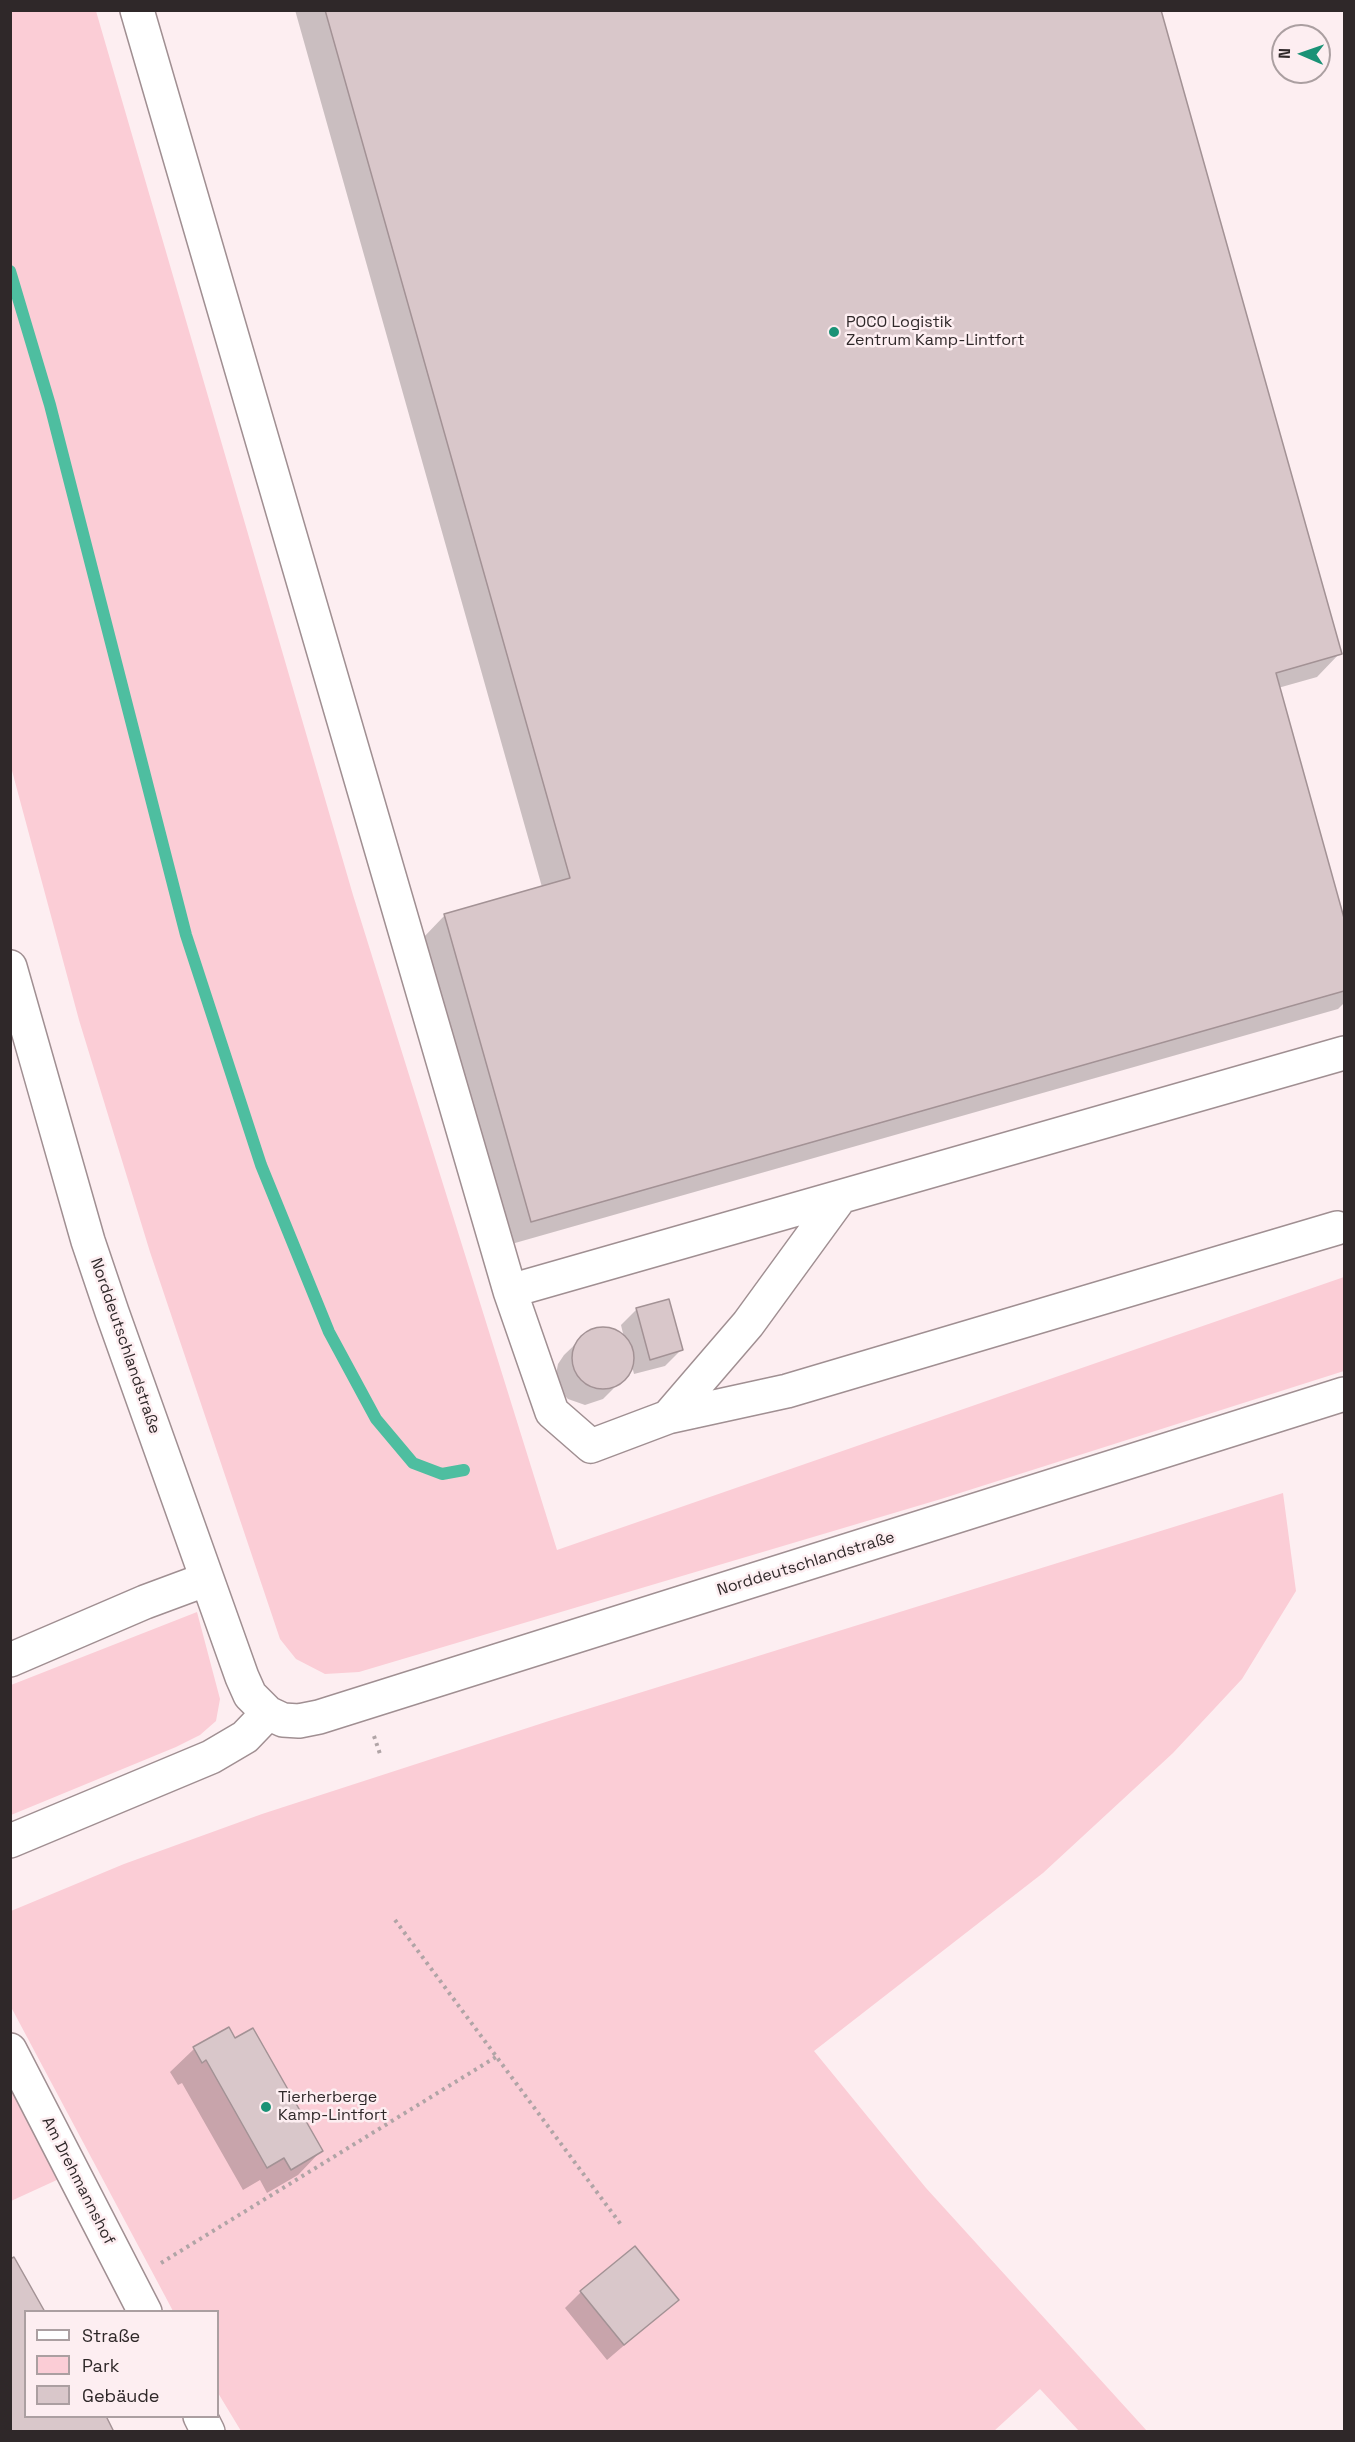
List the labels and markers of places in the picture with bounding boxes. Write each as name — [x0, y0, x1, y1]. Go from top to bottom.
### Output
place label: POCO Logistik Zentrum Kamp-Lintfort — [846, 313, 1025, 351]
marker: POCO Logistik Zentrum Kamp-Lintfort — [827, 325, 841, 339]
place label: Tierherberge Kamp-Lintfort — [278, 2088, 387, 2126]
marker: Tierherberge Kamp-Lintfort — [259, 2100, 273, 2114]

